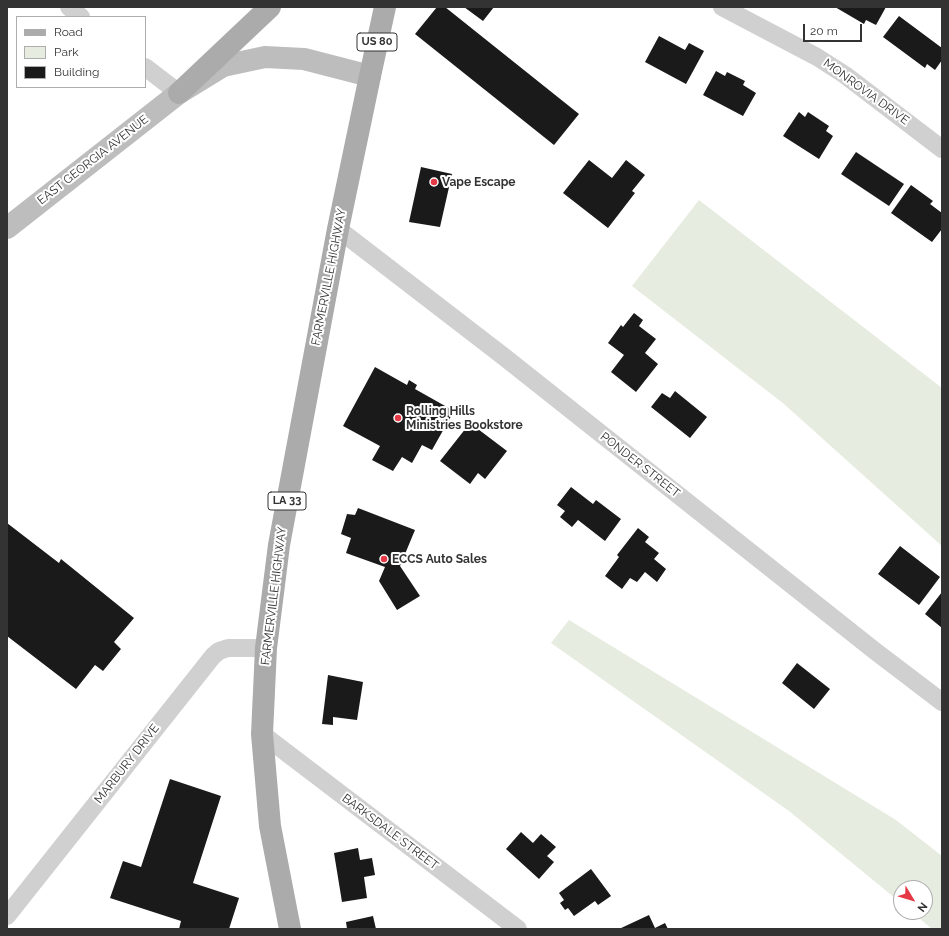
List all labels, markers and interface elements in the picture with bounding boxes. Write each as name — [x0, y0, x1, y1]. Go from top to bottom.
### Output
legend — [16, 16, 146, 88]
scale bar — [805, 16, 864, 42]
text: 20 m — [810, 24, 838, 38]
text: Road — [54, 25, 83, 39]
road number: US 80 — [357, 33, 397, 51]
text: Park — [54, 45, 79, 59]
street label: MONROVIA DRIVE — [820, 56, 912, 128]
text: Building — [54, 65, 100, 79]
street label: EAST GEORGIA AVENUE — [35, 112, 151, 208]
place label: Vape Escape — [442, 175, 516, 189]
marker: Vape Escape — [429, 177, 439, 187]
street label: FARMERVILLE HIGHWAY — [309, 207, 349, 347]
place label: Rolling Hills Ministries Bookstore — [406, 404, 523, 432]
marker: Rolling Hills Ministries Bookstore — [393, 413, 403, 423]
street label: PONDER STREET — [597, 430, 683, 500]
road number: LA 33 — [268, 492, 306, 510]
street label: FARMERVILLE HIGHWAY — [258, 526, 290, 666]
place label: ECCS Auto Sales — [392, 552, 487, 566]
marker: ECCS Auto Sales — [379, 554, 389, 564]
street label: MARBURY DRIVE — [92, 721, 162, 807]
street label: BARKSDALE STREET — [339, 791, 441, 873]
north arrow — [893, 880, 933, 920]
text: N — [914, 900, 930, 914]

